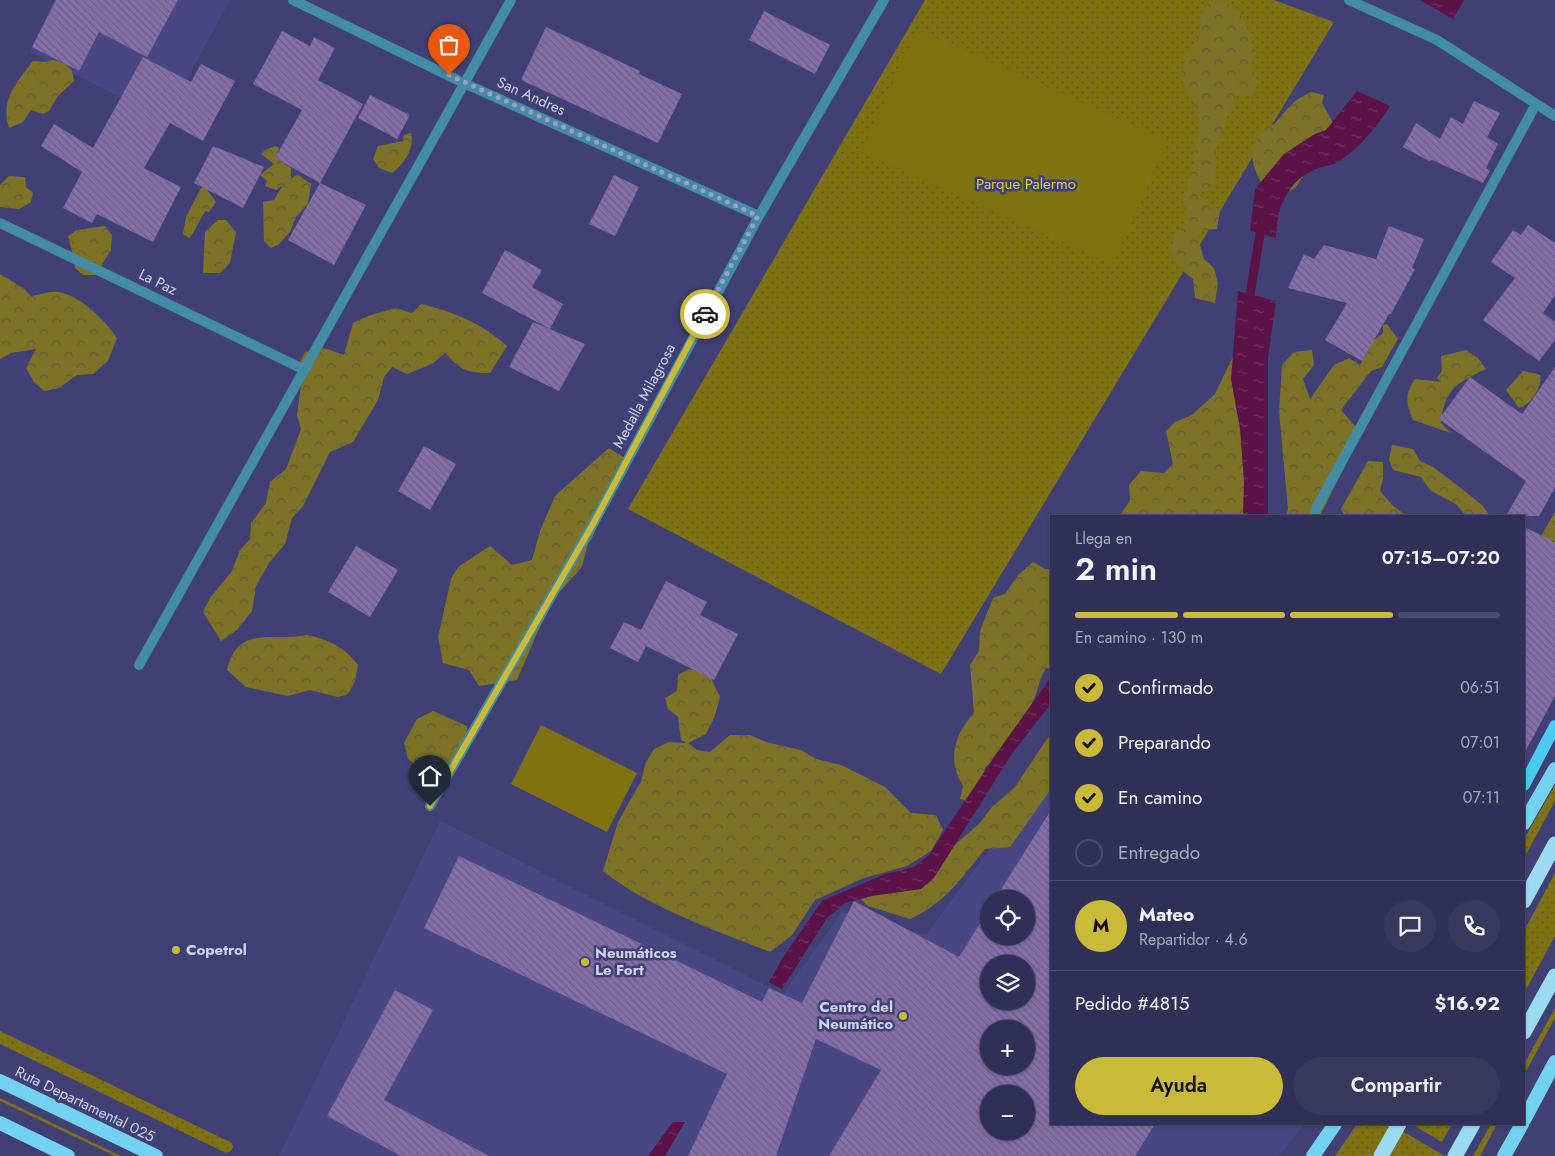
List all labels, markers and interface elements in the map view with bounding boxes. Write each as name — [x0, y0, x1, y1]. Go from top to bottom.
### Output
pin — [428, 24, 470, 75]
icon: bag — [435, 31, 463, 59]
street label: San Andres — [493, 71, 569, 121]
park label: Parque Palermo — [976, 173, 1076, 195]
street label: La Paz — [135, 263, 181, 301]
courier — [680, 289, 730, 339]
icon: car — [691, 300, 719, 328]
street label: Medalla Milagrosa — [607, 340, 681, 452]
text: Llega en — [1075, 527, 1132, 550]
text: 07:15–07:20 — [1382, 544, 1500, 571]
text: 2 min — [1075, 546, 1157, 592]
text: En camino · 130 m — [1075, 626, 1203, 649]
icon: check — [1075, 674, 1103, 702]
text: Confirmado — [1118, 674, 1213, 701]
text: 06:51 — [1460, 676, 1500, 699]
icon: check — [1075, 729, 1103, 757]
text: Preparando — [1118, 729, 1211, 756]
text: 07:01 — [1460, 731, 1500, 754]
pin — [409, 755, 451, 806]
icon: home — [416, 762, 444, 790]
icon: check — [1075, 784, 1103, 812]
text: En camino — [1118, 784, 1202, 811]
text: 07:11 — [1463, 786, 1500, 809]
text: Entregado — [1118, 839, 1200, 866]
map controls — [980, 890, 1035, 1140]
button: locate — [980, 890, 1035, 945]
button: chat — [1384, 900, 1436, 952]
button: phone — [1448, 900, 1500, 952]
text: Mateo — [1139, 901, 1194, 928]
text: M — [1093, 912, 1109, 939]
text: Repartidor · 4.6 — [1139, 928, 1248, 951]
place label: Copetrol — [186, 939, 247, 961]
place label: Neumáticos Le Fort — [595, 942, 677, 981]
marker: Copetrol — [170, 944, 182, 956]
button: layers — [980, 955, 1035, 1010]
marker: Neumáticos Le Fort — [579, 956, 591, 968]
text: Pedido #4815 — [1075, 990, 1190, 1017]
text: $16.92 — [1435, 990, 1500, 1017]
place label: Centro del Neumático — [818, 996, 893, 1035]
marker: Centro del Neumático — [897, 1010, 909, 1022]
button: + — [980, 1020, 1035, 1075]
button: Ayuda — [1075, 1057, 1283, 1115]
button: Compartir — [1293, 1057, 1500, 1115]
street label: Ruta Departamental 025 — [11, 1061, 159, 1147]
button: − — [980, 1085, 1035, 1140]

